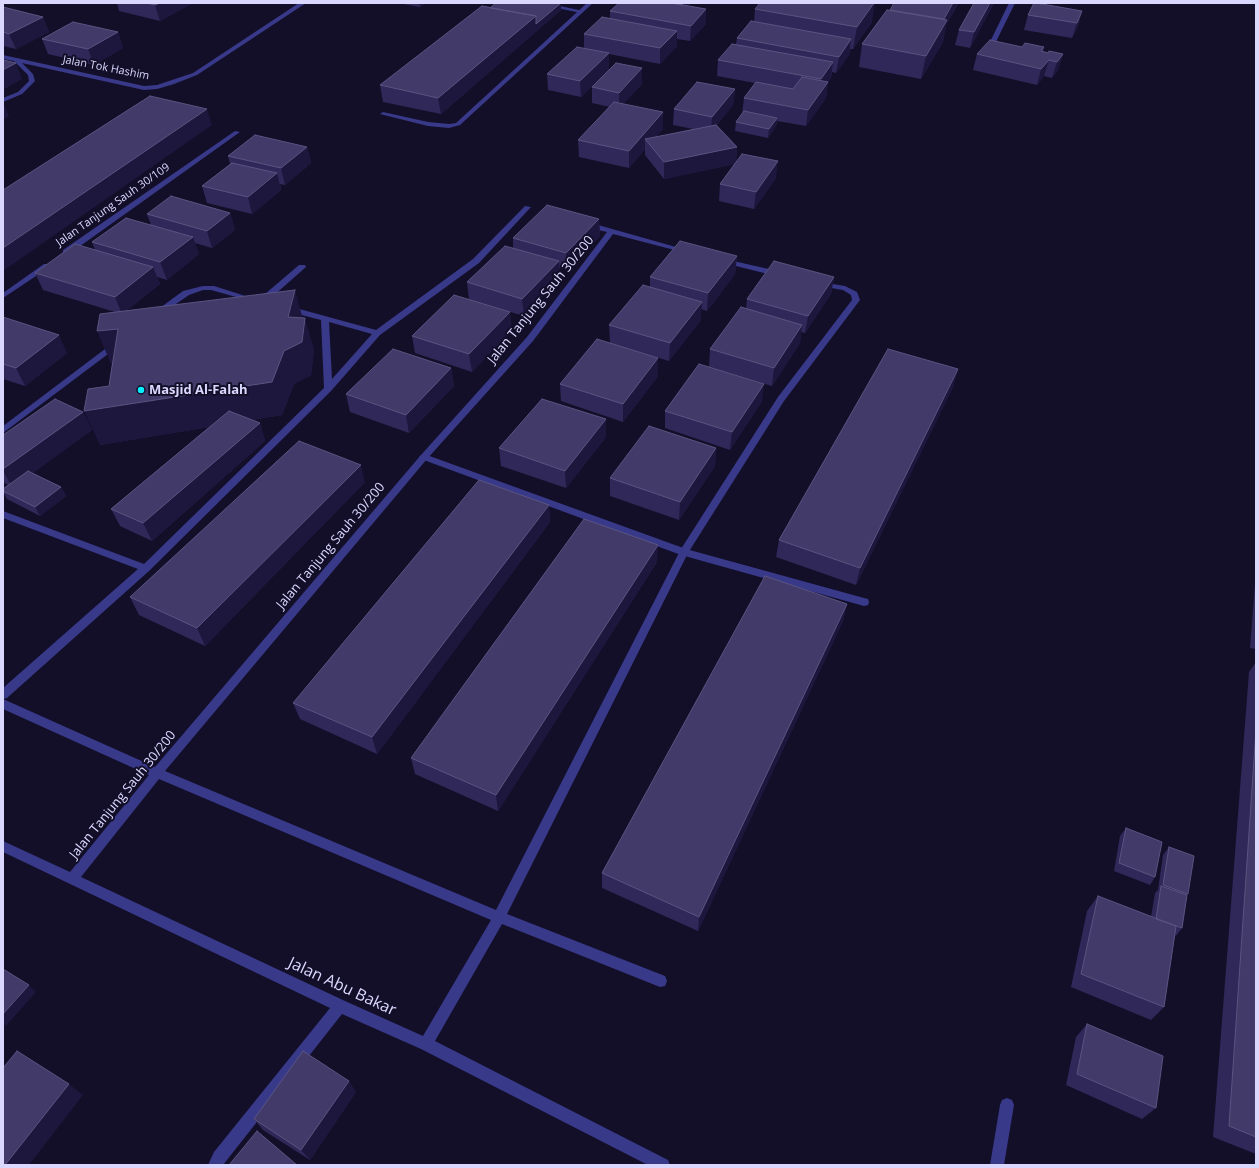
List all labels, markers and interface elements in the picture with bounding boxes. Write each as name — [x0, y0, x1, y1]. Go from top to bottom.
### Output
street label: Jalan Tok Hashim — [62, 53, 150, 83]
street label: Jalan Tanjung Sauh 30/109 — [54, 161, 172, 249]
street label: Jalan Tanjung Sauh 30/200 — [485, 233, 597, 367]
place label: Masjid Al-Falah — [149, 382, 248, 398]
marker: Masjid Al-Falah — [136, 385, 146, 395]
street label: Jalan Tanjung Sauh 30/200 — [274, 480, 388, 612]
street label: Jalan Tanjung Sauh 30/200 — [67, 728, 179, 862]
street label: Jalan Abu Bakar — [285, 954, 399, 1020]

